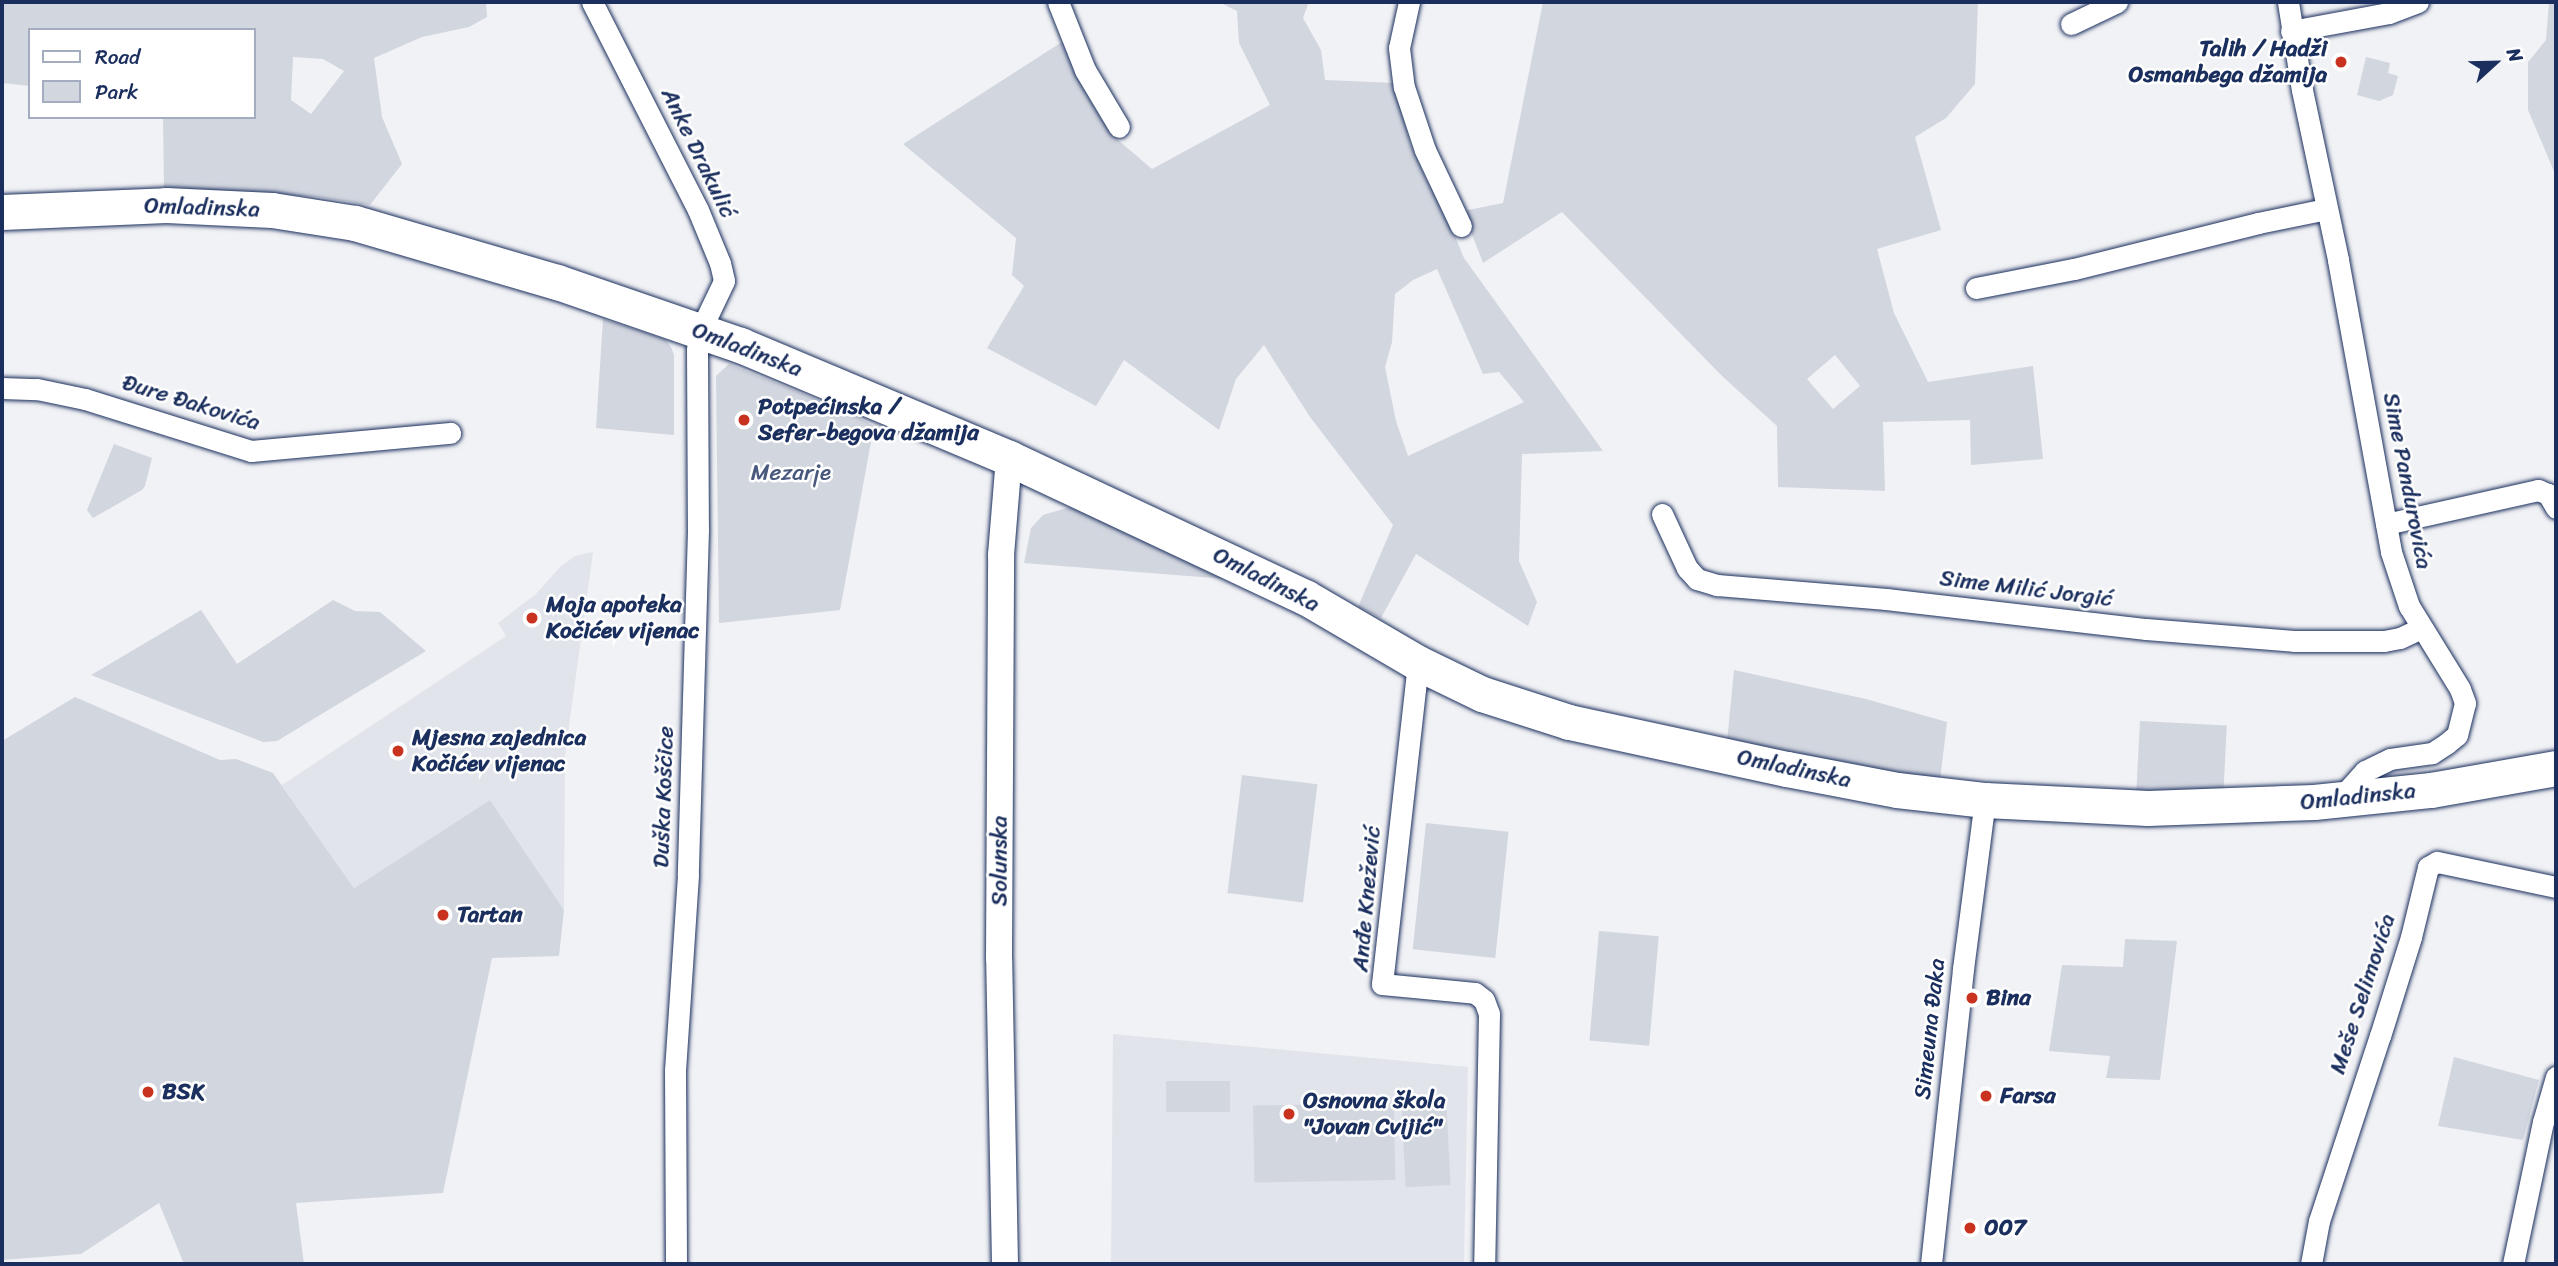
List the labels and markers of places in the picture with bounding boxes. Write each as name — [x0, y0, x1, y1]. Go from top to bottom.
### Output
place label: Talih / Hadži Osmanbega džamija — [2129, 35, 2327, 89]
marker: Talih / Hadži Osmanbega džamija — [2333, 54, 2349, 70]
place label: Potpećinska / Sefer-begova džamija — [758, 393, 978, 447]
marker: Potpećinska / Sefer-begova džamija — [736, 412, 752, 428]
place label: Moja apoteka Kočićev vijenac — [546, 591, 701, 645]
marker: Moja apoteka Kočićev vijenac — [524, 610, 540, 626]
place label: Mjesna zajednica Kočićev vijenac — [412, 724, 586, 778]
marker: Mjesna zajednica Kočićev vijenac — [390, 743, 406, 759]
place label: Tartan — [457, 901, 523, 929]
marker: Tartan — [435, 907, 451, 923]
place label: Bina — [1986, 984, 2031, 1012]
marker: Bina — [1964, 990, 1980, 1006]
place label: BSK — [162, 1078, 205, 1106]
place label: Farsa — [2000, 1082, 2056, 1110]
marker: BSK — [140, 1084, 156, 1100]
place label: Osnovna škola "Jovan Cvijić" — [1303, 1087, 1446, 1141]
marker: Farsa — [1978, 1088, 1994, 1104]
marker: Osnovna škola "Jovan Cvijić" — [1281, 1106, 1297, 1122]
place label: 007 — [1984, 1214, 2026, 1242]
marker: 007 — [1962, 1220, 1978, 1236]

